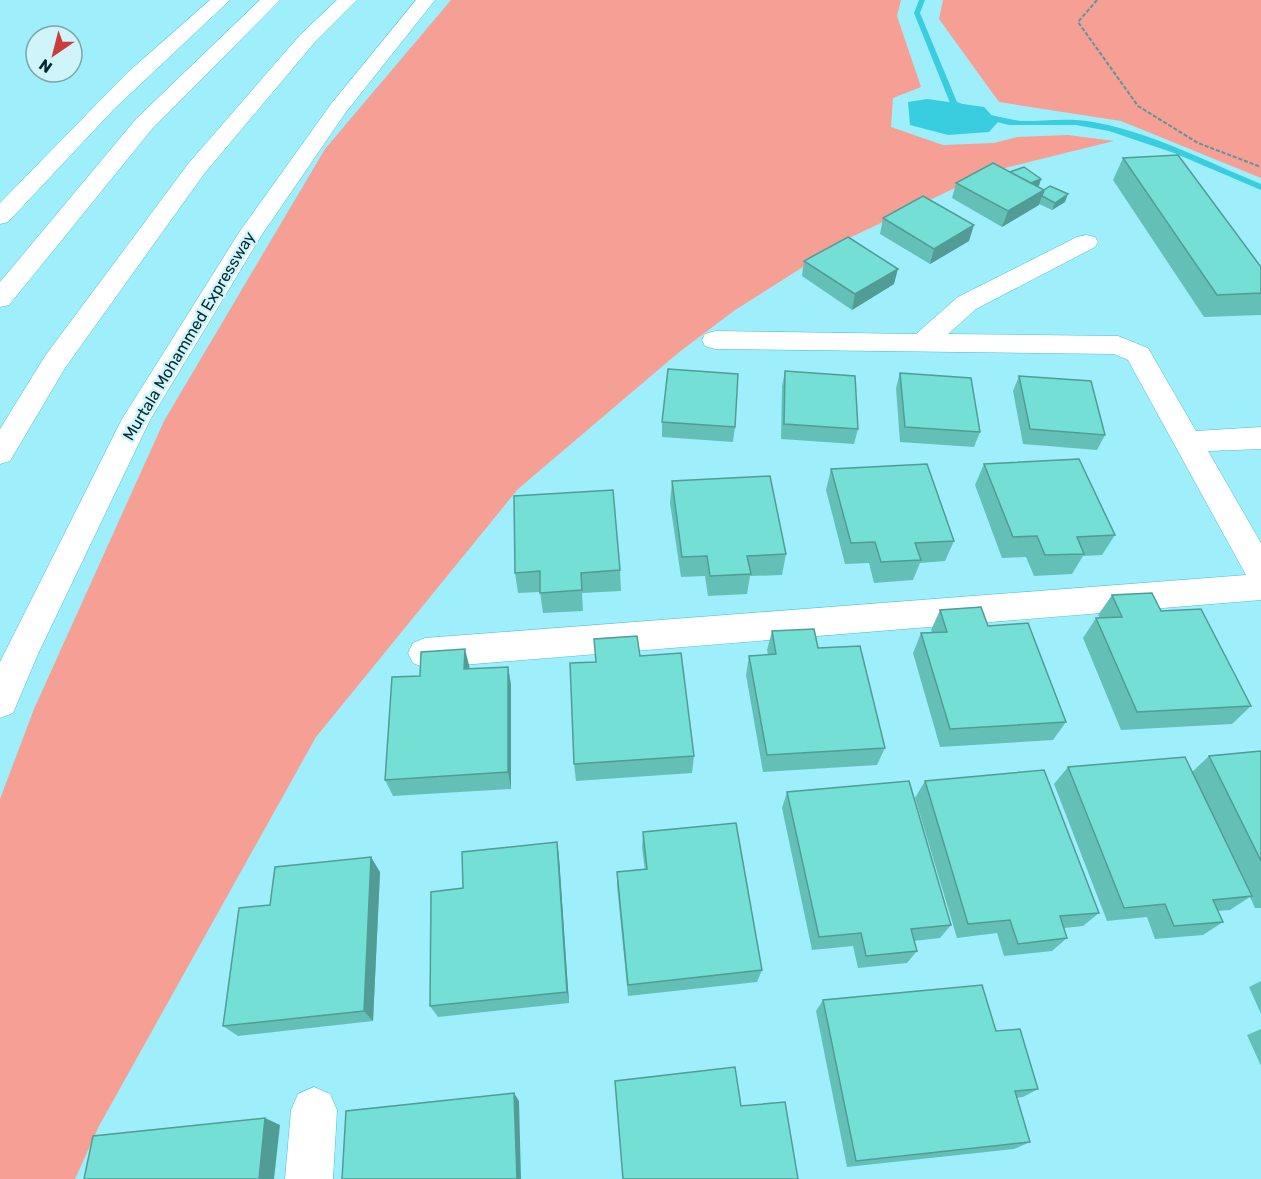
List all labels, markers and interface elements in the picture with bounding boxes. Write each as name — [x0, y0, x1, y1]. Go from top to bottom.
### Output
north arrow — [24, 24, 84, 84]
text: N — [36, 55, 56, 77]
street label: Murtala Mohammed Expressway — [119, 228, 259, 444]

